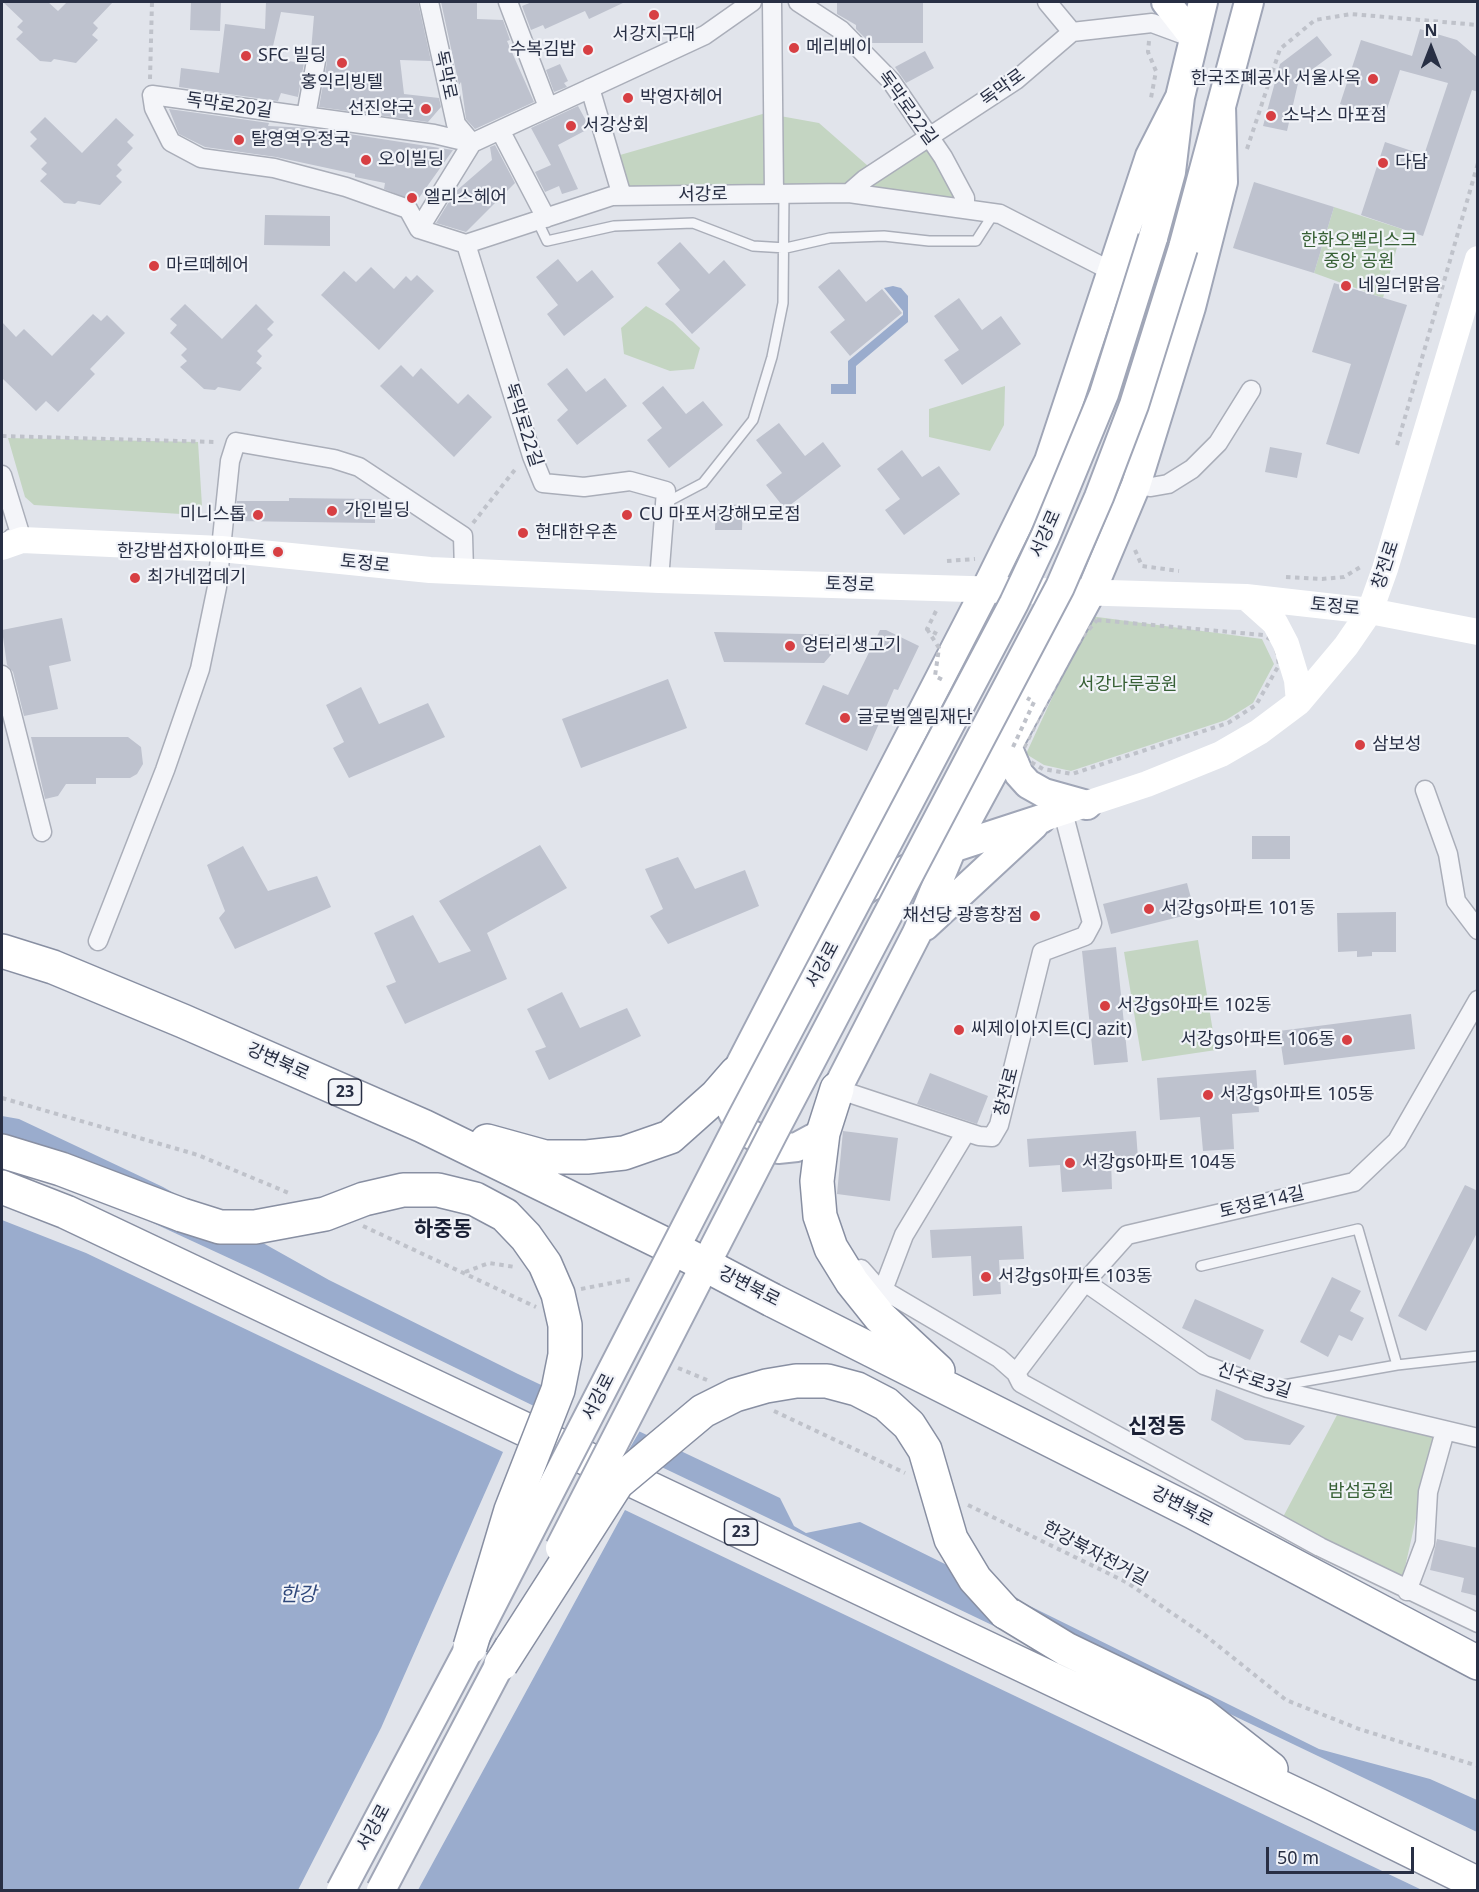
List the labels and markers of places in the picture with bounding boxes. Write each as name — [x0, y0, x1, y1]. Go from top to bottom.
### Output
marker: 서강지구대 — [647, 8, 661, 22]
place label: 서강지구대 — [613, 24, 695, 46]
place label: 메리베이 — [806, 37, 872, 59]
place label: 수복김밥 — [510, 39, 576, 61]
marker: 메리베이 — [787, 41, 801, 55]
marker: 수복김밥 — [581, 43, 595, 57]
place label: SFC 빌딩 — [258, 45, 326, 67]
marker: SFC 빌딩 — [239, 49, 253, 63]
marker: 홍익리빙텔 — [335, 56, 349, 70]
place label: 한국조폐공사 서울사옥 — [1191, 68, 1361, 90]
place label: 홍익리빙텔 — [301, 72, 383, 94]
marker: 한국조폐공사 서울사옥 — [1366, 72, 1380, 86]
place label: 박영자헤어 — [640, 87, 723, 109]
marker: 박영자헤어 — [621, 91, 635, 105]
place label: 선진약국 — [348, 98, 414, 120]
marker: 선진약국 — [419, 102, 433, 116]
place label: 소낙스 마포점 — [1283, 105, 1387, 127]
marker: 소낙스 마포점 — [1264, 109, 1278, 123]
place label: 서강상회 — [583, 115, 649, 137]
marker: 서강상회 — [564, 119, 578, 133]
place label: 탈영역우정국 — [251, 129, 350, 151]
marker: 탈영역우정국 — [232, 133, 246, 147]
place label: 오이빌딩 — [378, 149, 444, 171]
place label: 다담 — [1395, 152, 1428, 174]
marker: 오이빌딩 — [359, 153, 373, 167]
marker: 다담 — [1376, 156, 1390, 170]
place label: 엘리스헤어 — [424, 187, 507, 209]
marker: 엘리스헤어 — [405, 191, 419, 205]
place label: 마르떼헤어 — [166, 255, 249, 277]
marker: 마르떼헤어 — [147, 259, 161, 273]
place label: 네일더맑음 — [1358, 275, 1441, 297]
marker: 네일더맑음 — [1339, 279, 1353, 293]
place label: 가인빌딩 — [344, 500, 410, 522]
place label: 미니스톱 — [180, 504, 246, 526]
marker: 가인빌딩 — [325, 504, 339, 518]
place label: CU 마포서강해모로점 — [639, 504, 801, 526]
marker: 미니스톱 — [251, 508, 265, 522]
marker: CU 마포서강해모로점 — [620, 508, 634, 522]
place label: 현대한우촌 — [535, 522, 618, 544]
marker: 현대한우촌 — [516, 526, 530, 540]
place label: 한강밤섬자이아파트 — [117, 541, 266, 563]
marker: 한강밤섬자이아파트 — [271, 545, 285, 559]
place label: 최가네껍데기 — [147, 567, 246, 589]
marker: 최가네껍데기 — [128, 571, 142, 585]
place label: 엉터리생고기 — [802, 635, 901, 657]
marker: 엉터리생고기 — [783, 639, 797, 653]
place label: 글로벌엘림재단 — [857, 707, 973, 729]
marker: 글로벌엘림재단 — [838, 711, 852, 725]
place label: 삼보성 — [1372, 734, 1422, 756]
marker: 삼보성 — [1353, 738, 1367, 752]
place label: 서강gs아파트 101동 — [1161, 898, 1316, 920]
marker: 서강gs아파트 101동 — [1142, 902, 1156, 916]
place label: 채선당 광흥창점 — [902, 905, 1023, 927]
marker: 채선당 광흥창점 — [1028, 909, 1042, 923]
place label: 서강gs아파트 102동 — [1117, 995, 1272, 1017]
marker: 서강gs아파트 102동 — [1098, 999, 1112, 1013]
place label: 씨제이아지트(CJ azit) — [971, 1019, 1132, 1041]
marker: 씨제이아지트(CJ azit) — [952, 1023, 966, 1037]
place label: 서강gs아파트 106동 — [1180, 1029, 1335, 1051]
marker: 서강gs아파트 106동 — [1340, 1033, 1354, 1047]
place label: 서강gs아파트 105동 — [1220, 1084, 1375, 1106]
marker: 서강gs아파트 105동 — [1201, 1088, 1215, 1102]
place label: 서강gs아파트 104동 — [1082, 1152, 1237, 1174]
marker: 서강gs아파트 104동 — [1063, 1156, 1077, 1170]
place label: 서강gs아파트 103동 — [998, 1266, 1153, 1288]
marker: 서강gs아파트 103동 — [979, 1270, 993, 1284]

